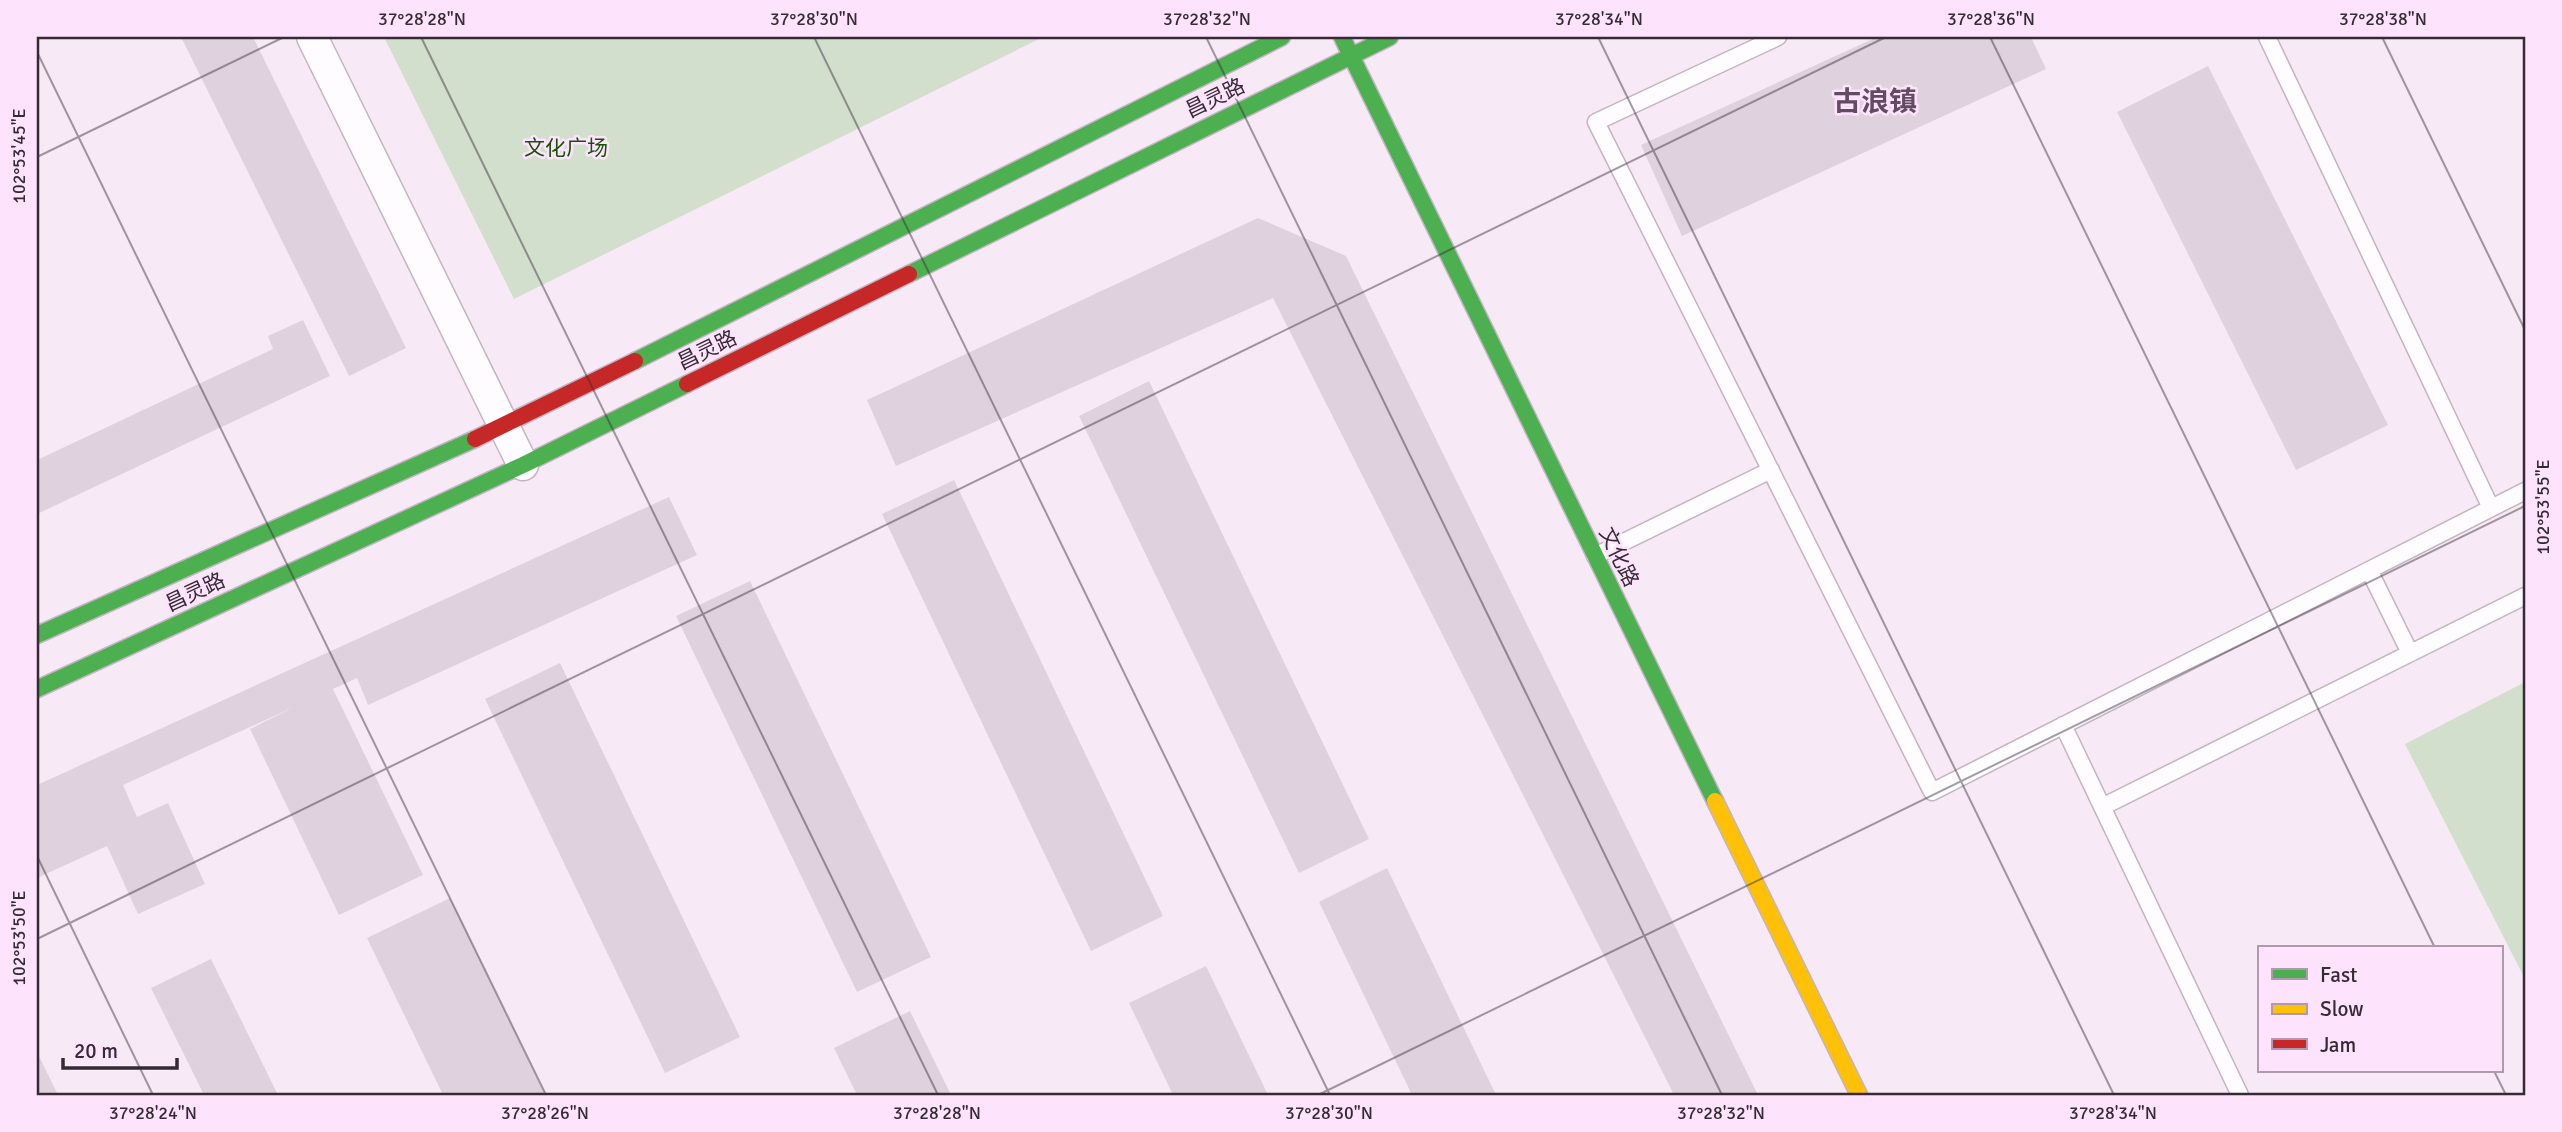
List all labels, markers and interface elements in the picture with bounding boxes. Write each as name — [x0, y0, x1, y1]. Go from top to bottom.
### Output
text: 37°28'28"N — [378, 8, 466, 30]
text: 37°28'30"N — [770, 8, 858, 30]
text: 37°28'32"N — [1163, 8, 1251, 30]
text: 37°28'34"N — [1555, 8, 1643, 30]
text: 37°28'36"N — [1947, 8, 2035, 30]
text: 37°28'38"N — [2339, 8, 2427, 30]
street label: 昌灵路 — [1181, 73, 1249, 123]
district label: 古浪镇 — [1833, 85, 1917, 119]
text: 102°53'45"E — [8, 108, 30, 204]
park label: 文化广场 — [524, 135, 608, 161]
street label: 昌灵路 — [673, 325, 741, 375]
text: 102°53'55"E — [2532, 459, 2554, 555]
street label: 文化路 — [1594, 523, 1644, 591]
street label: 昌灵路 — [161, 567, 229, 617]
text: 102°53'50"E — [8, 890, 30, 986]
legend — [2258, 946, 2502, 1072]
text: Fast — [2320, 962, 2357, 988]
text: Slow — [2320, 996, 2364, 1022]
scale bar — [63, 1027, 177, 1071]
text: Jam — [2320, 1032, 2356, 1058]
text: 20 m — [74, 1038, 118, 1064]
text: 37°28'24"N — [109, 1102, 197, 1124]
text: 37°28'26"N — [501, 1102, 589, 1124]
text: 37°28'28"N — [893, 1102, 981, 1124]
text: 37°28'30"N — [1285, 1102, 1373, 1124]
text: 37°28'32"N — [1677, 1102, 1765, 1124]
text: 37°28'34"N — [2069, 1102, 2157, 1124]

